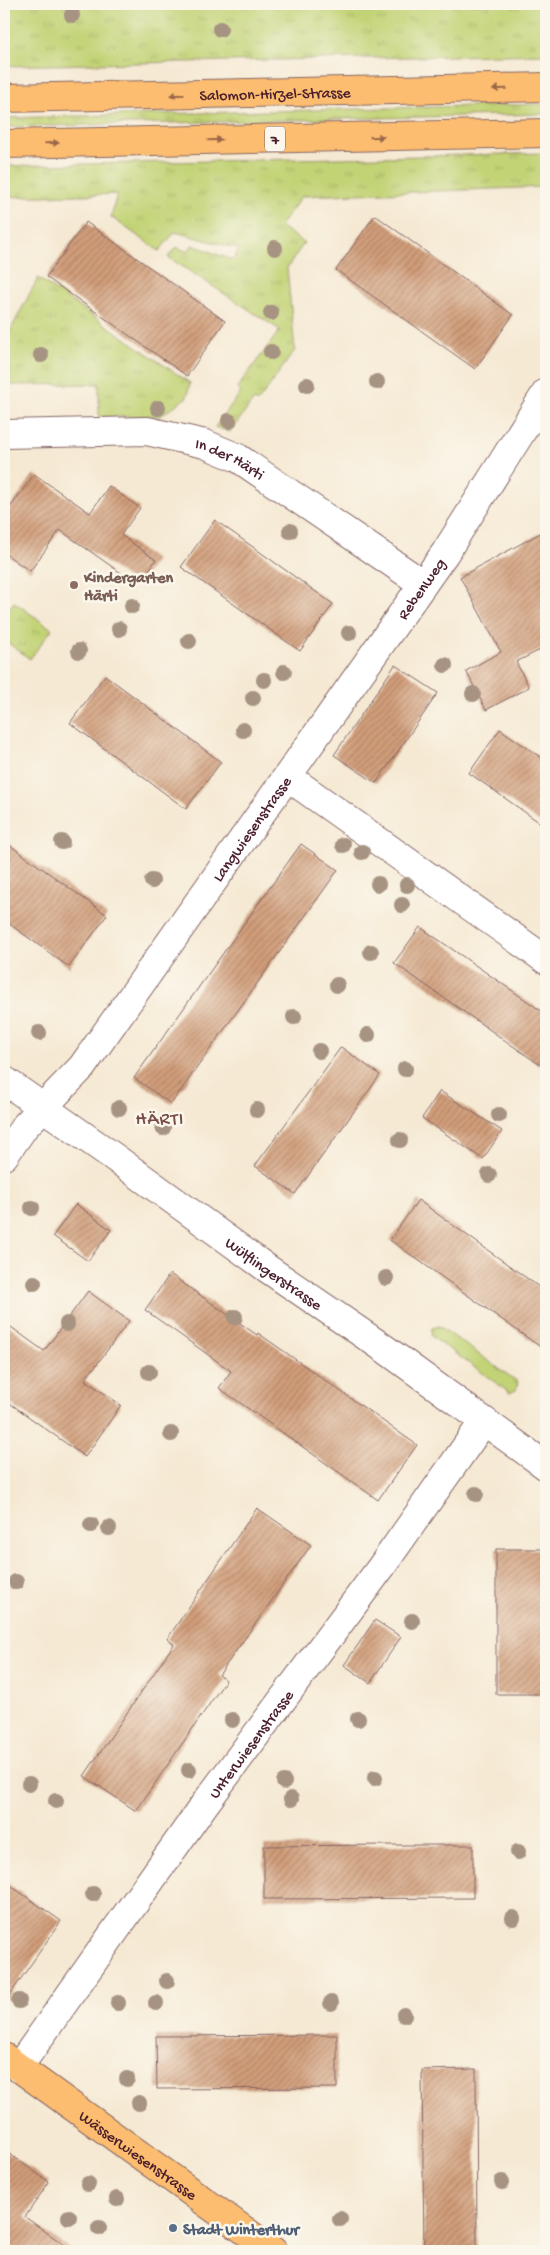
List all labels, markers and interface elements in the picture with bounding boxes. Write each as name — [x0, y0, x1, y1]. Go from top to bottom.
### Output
street label: Salomon-Hirzel-Strasse — [199, 85, 352, 107]
one-way arrow — [492, 85, 508, 93]
one-way arrow — [169, 91, 185, 99]
road number: 7 — [265, 126, 285, 152]
one-way arrow — [370, 133, 386, 141]
one-way arrow — [207, 136, 223, 144]
one-way arrow — [45, 139, 61, 147]
street label: In der Härti — [193, 436, 267, 486]
street label: Rebenweg — [395, 556, 451, 624]
place label: Kindergarten Härti — [83, 570, 174, 607]
marker: Kindergarten Härti — [68, 579, 80, 591]
street label: Langwiesenstrasse — [210, 773, 298, 887]
district label: HÄRTI — [136, 1109, 184, 1132]
street label: Wülflingerstrasse — [220, 1235, 325, 1317]
street label: Unterwiesenstrasse — [206, 1687, 300, 1803]
street label: Wässerwiesenstrasse — [74, 2108, 200, 2206]
marker: Stadt Winterthur — [167, 2222, 179, 2234]
place label: Stadt Winterthur — [183, 2222, 301, 2241]

